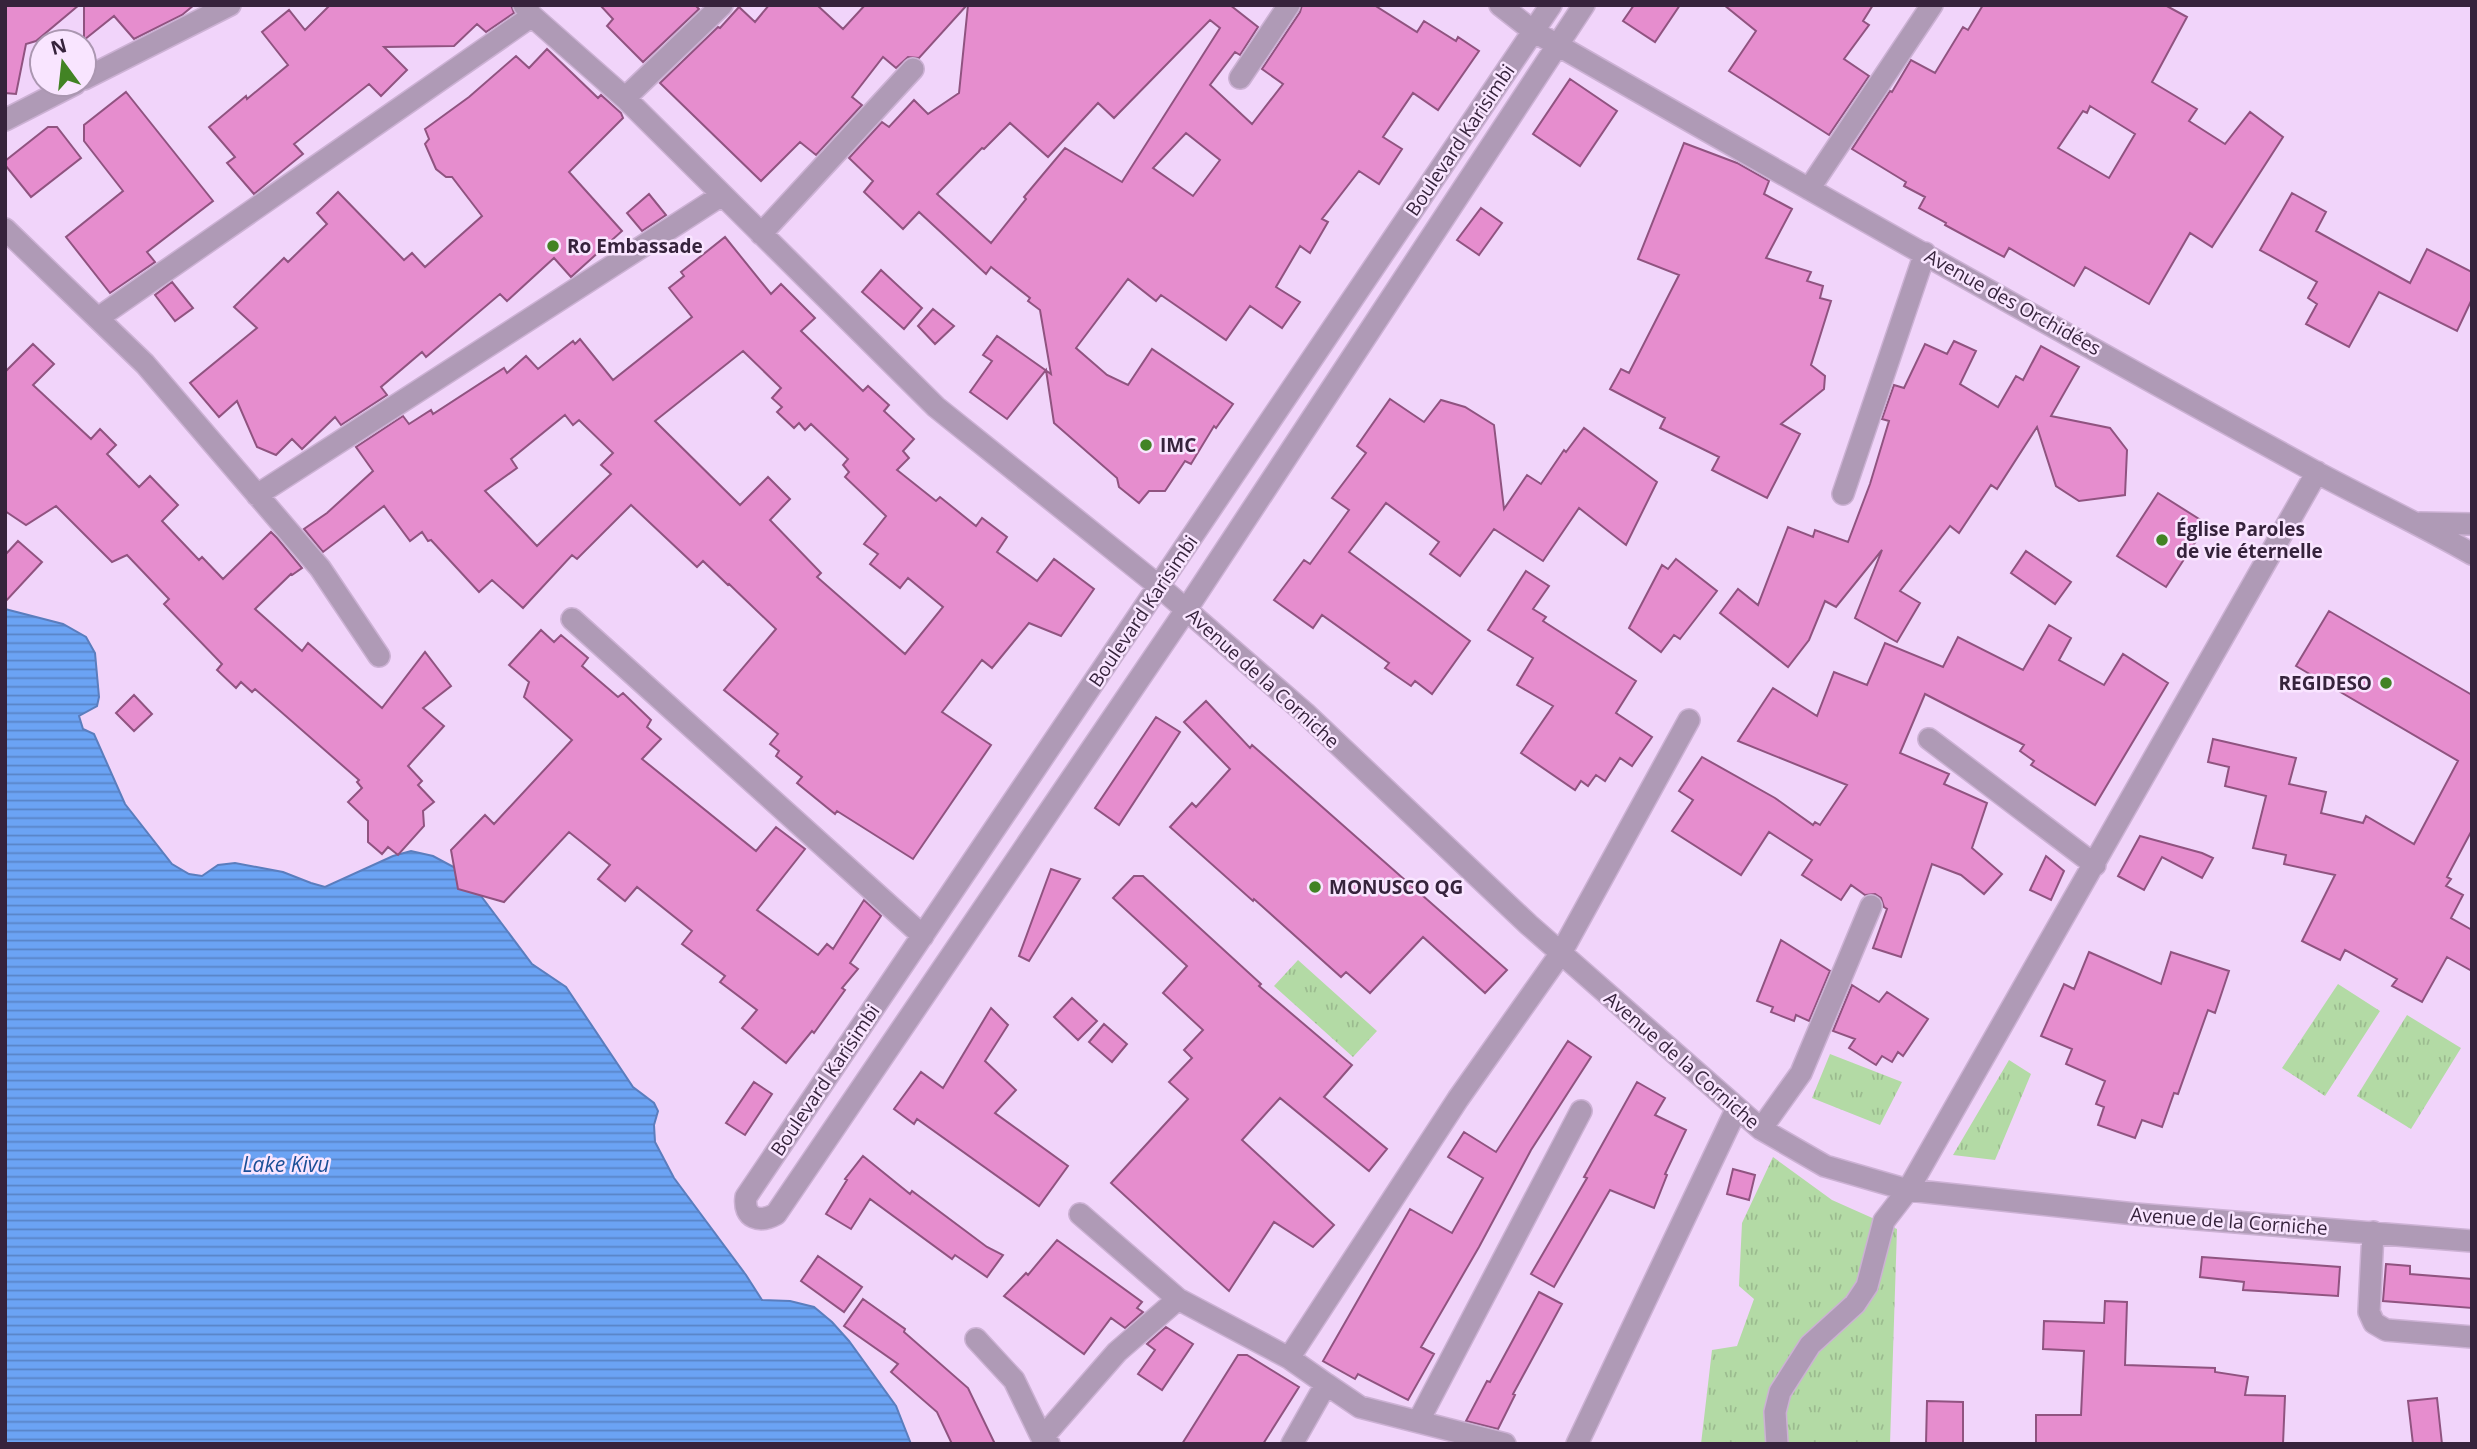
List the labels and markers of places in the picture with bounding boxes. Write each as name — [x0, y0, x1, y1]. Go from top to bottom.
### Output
place label: Ro Embassade — [567, 233, 703, 259]
marker: Ro Embassade — [545, 238, 561, 254]
place label: IMC — [1160, 432, 1196, 458]
marker: IMC — [1138, 437, 1154, 453]
place label: Église Paroles de vie éternelle — [2176, 516, 2323, 564]
marker: Église Paroles de vie éternelle — [2154, 532, 2170, 548]
place label: REGIDESO — [2278, 670, 2372, 696]
marker: REGIDESO — [2378, 675, 2394, 691]
place label: MONUSCO QG — [1329, 874, 1463, 900]
marker: MONUSCO QG — [1307, 879, 1323, 895]

